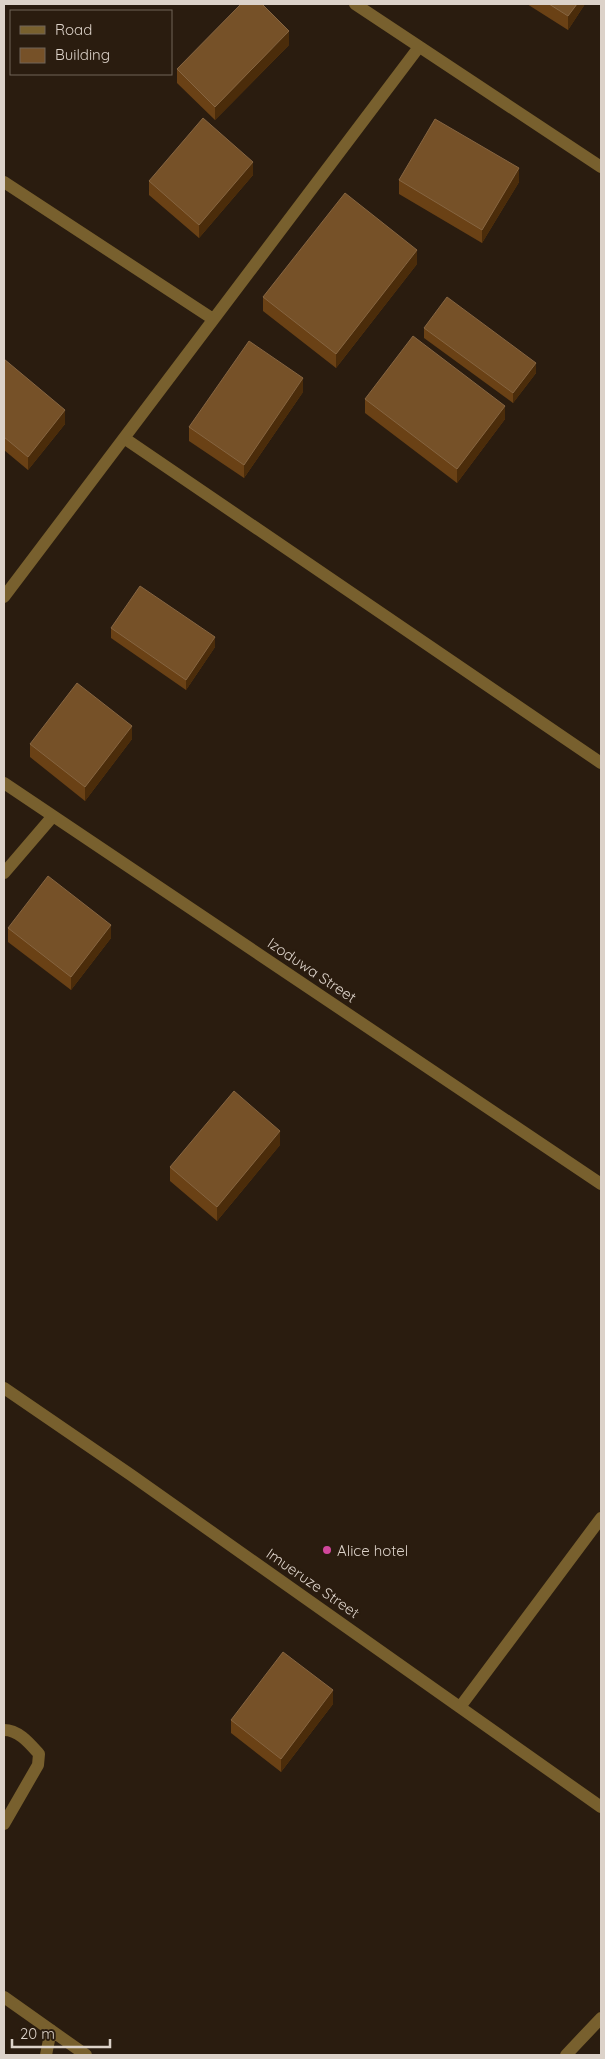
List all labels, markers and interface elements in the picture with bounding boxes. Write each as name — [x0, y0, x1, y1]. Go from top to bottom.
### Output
legend — [10, 10, 172, 75]
text: Road — [55, 20, 92, 39]
text: Building — [55, 45, 110, 64]
street label: Izoduwa Street — [264, 933, 360, 1007]
place label: Alice hotel — [337, 1541, 408, 1560]
street label: Imueruze Street — [263, 1544, 363, 1622]
marker: Alice hotel — [321, 1544, 333, 1556]
scale bar — [12, 2016, 110, 2048]
text: 20 m — [20, 2024, 55, 2043]

